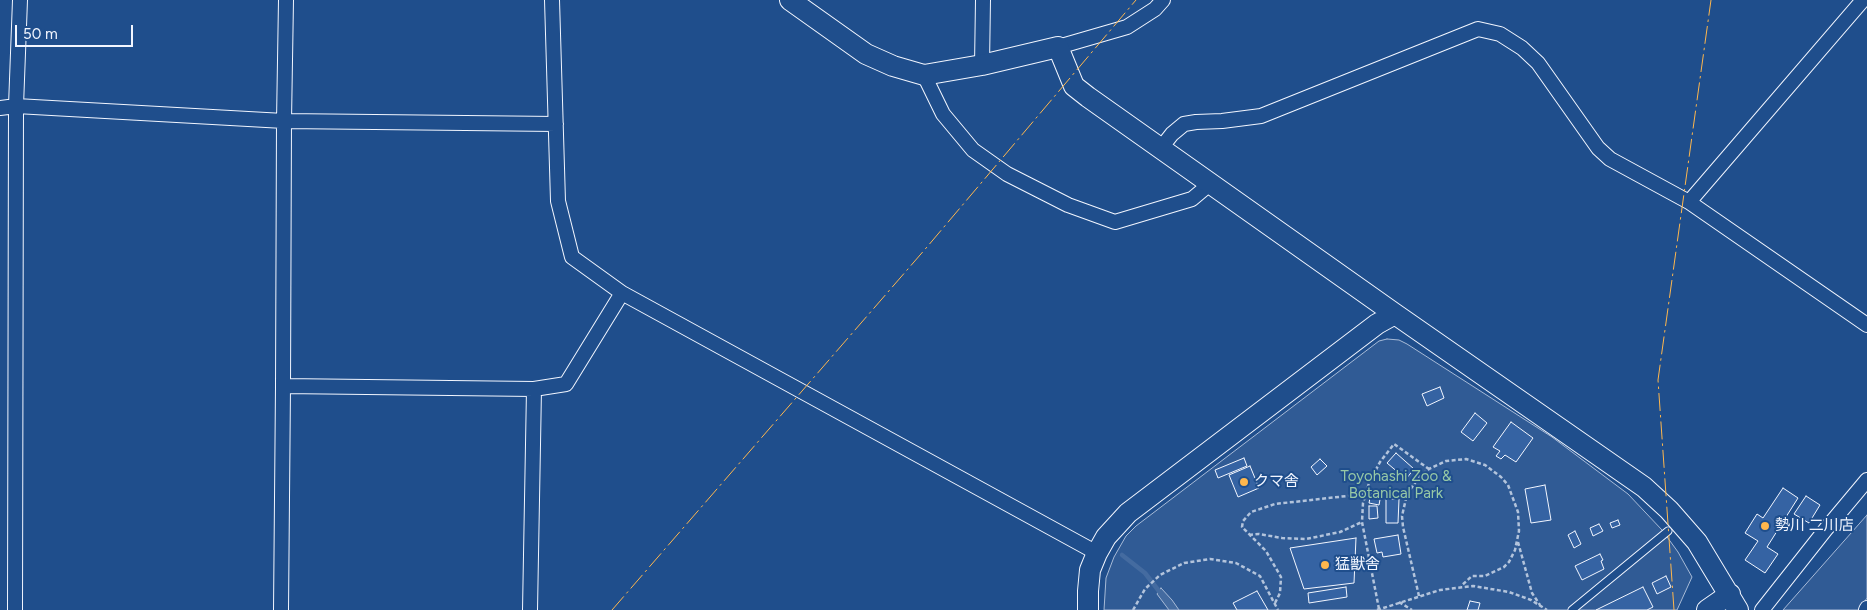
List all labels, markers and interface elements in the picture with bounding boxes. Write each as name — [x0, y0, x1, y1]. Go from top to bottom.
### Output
scale bar — [18, 15, 135, 47]
text: 50 m — [23, 25, 58, 43]
park label: Toyohashi Zoo & Botanical Park — [1340, 468, 1452, 503]
place label: クマ舎 — [1254, 473, 1299, 491]
marker: クマ舎 — [1238, 476, 1250, 488]
place label: 勢川 二川店 — [1775, 517, 1854, 535]
marker: 勢川 二川店 — [1759, 520, 1771, 532]
place label: 猛獣舎 — [1335, 556, 1380, 574]
marker: 猛獣舎 — [1319, 559, 1331, 571]

